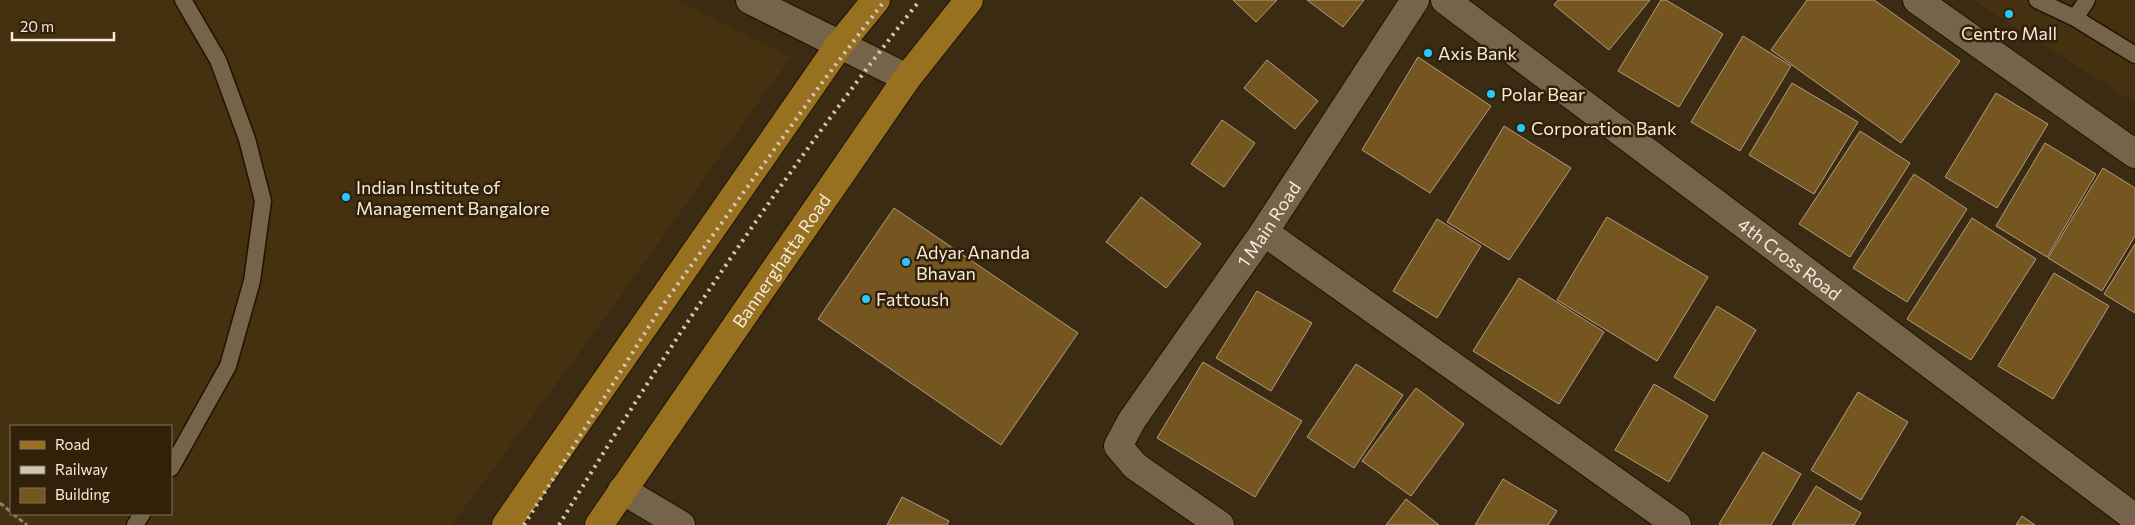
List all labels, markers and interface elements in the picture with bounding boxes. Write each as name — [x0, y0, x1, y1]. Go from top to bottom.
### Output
marker: Centro Mall — [2003, 8, 2015, 20]
scale bar — [12, 10, 115, 42]
text: 20 m — [20, 17, 54, 35]
place label: Centro Mall — [1961, 22, 2057, 44]
place label: Axis Bank — [1438, 42, 1518, 64]
marker: Axis Bank — [1422, 47, 1434, 59]
place label: Polar Bear — [1501, 83, 1585, 105]
marker: Polar Bear — [1485, 88, 1497, 100]
place label: Corporation Bank — [1531, 117, 1677, 139]
marker: Corporation Bank — [1515, 122, 1527, 134]
place label: Indian Institute of Management Bangalore — [356, 176, 550, 219]
street label: 1 Main Road — [1232, 177, 1305, 271]
street label: Bannerghatta Road — [727, 190, 835, 332]
marker: Indian Institute of Management Bangalore — [340, 191, 352, 203]
street label: 4th Cross Road — [1734, 213, 1846, 305]
place label: Adyar Ananda Bhavan — [916, 241, 1030, 284]
marker: Adyar Ananda Bhavan — [900, 256, 912, 268]
place label: Fattoush — [876, 288, 949, 310]
marker: Fattoush — [860, 293, 872, 305]
legend — [10, 425, 172, 515]
text: Road — [55, 435, 90, 453]
text: Railway — [55, 460, 108, 478]
text: Building — [55, 485, 110, 503]

